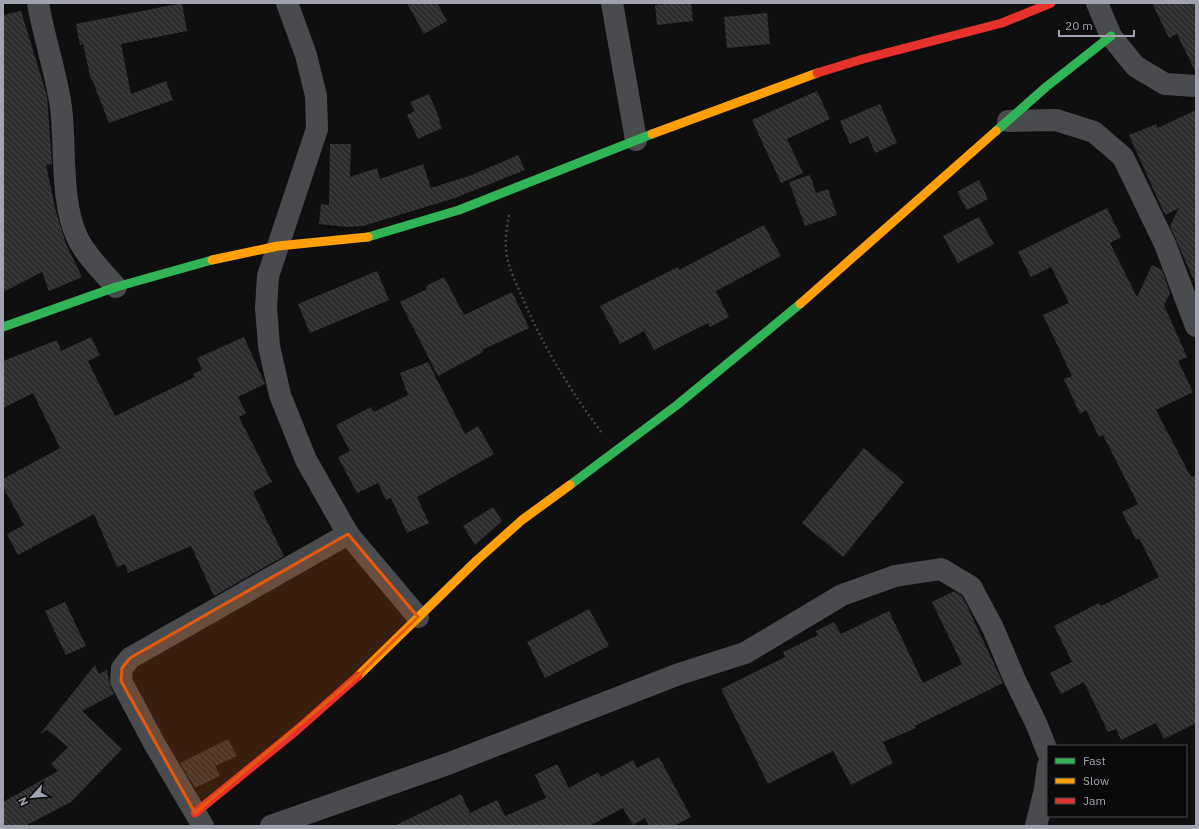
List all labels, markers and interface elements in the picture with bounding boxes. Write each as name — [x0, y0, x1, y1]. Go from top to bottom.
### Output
scale bar — [1059, 12, 1134, 38]
text: 20 m — [1065, 18, 1093, 33]
legend — [1047, 745, 1187, 817]
text: Fast — [1083, 753, 1106, 768]
text: Slow — [1083, 773, 1109, 788]
north arrow — [12, 777, 52, 817]
text: Jam — [1083, 793, 1106, 808]
text: N — [15, 795, 31, 808]

